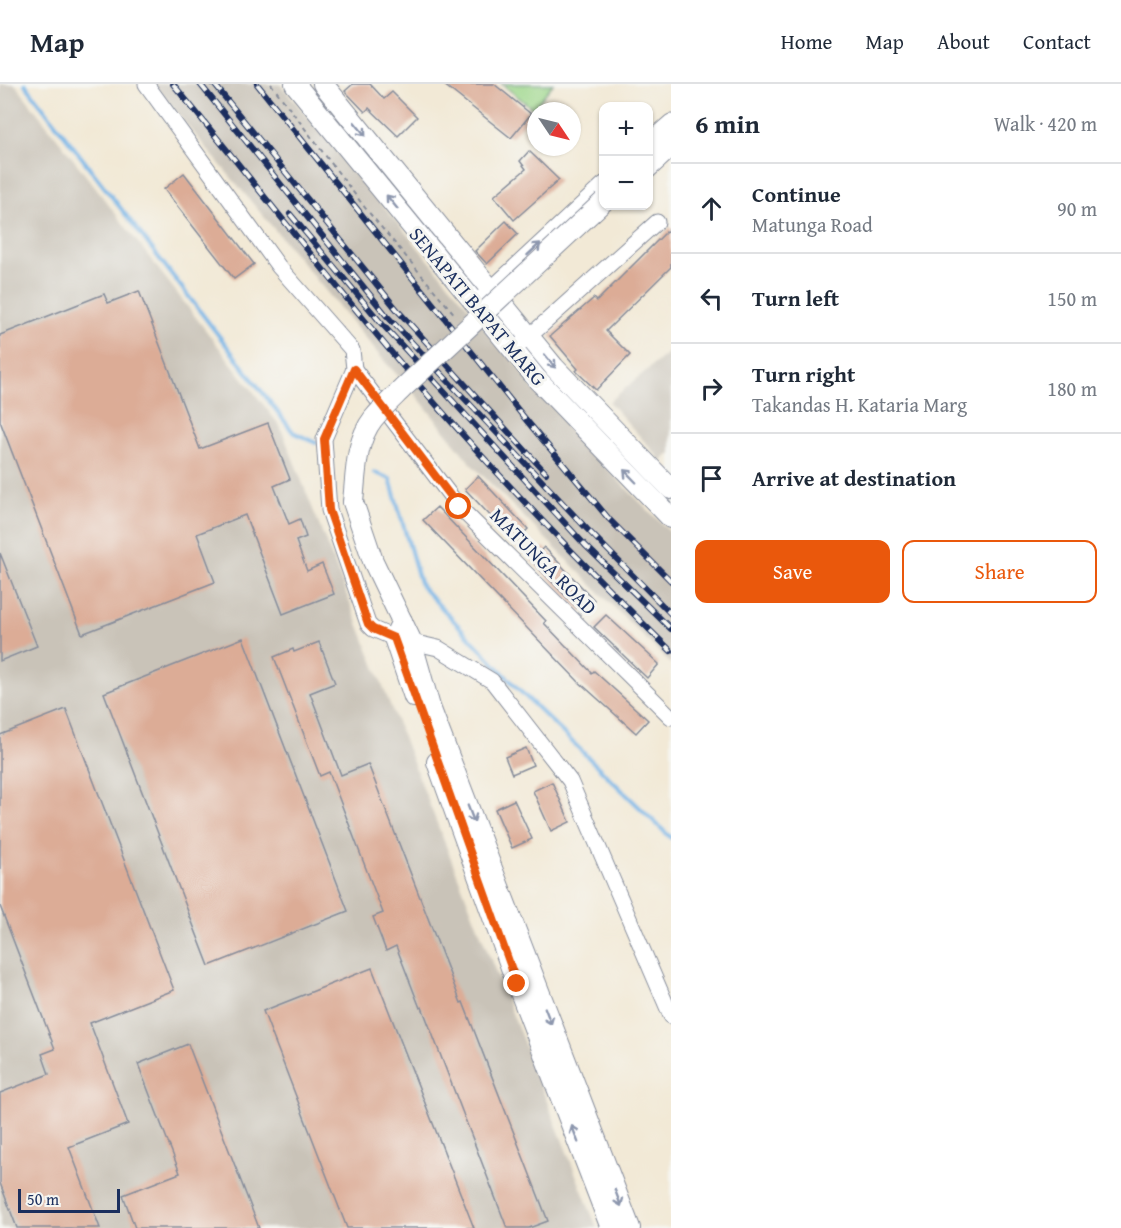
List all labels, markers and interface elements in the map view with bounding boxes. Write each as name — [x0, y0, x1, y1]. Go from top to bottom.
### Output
text: Map — [30, 21, 84, 62]
text: Home — [781, 26, 832, 57]
text: Map — [865, 26, 904, 57]
text: About — [937, 26, 990, 57]
text: Contact — [1023, 26, 1091, 57]
north arrow — [527, 102, 581, 156]
map controls — [599, 102, 653, 210]
button: + — [599, 102, 653, 156]
text: 6 min — [695, 104, 760, 143]
text: Walk · 420 m — [994, 109, 1097, 138]
one-way arrow — [353, 121, 367, 136]
button: − — [599, 156, 653, 210]
text: Continue — [752, 178, 841, 210]
icon: ahead — [695, 192, 728, 225]
one-way arrow — [386, 194, 399, 210]
text: 90 m — [1057, 194, 1097, 223]
text: Matunga Road — [752, 210, 873, 239]
street label: SENAPATI BAPAT MARG — [403, 220, 553, 392]
one-way arrow — [526, 242, 541, 256]
icon: left — [695, 282, 728, 315]
text: Turn left — [752, 282, 839, 314]
text: 150 m — [1047, 284, 1097, 313]
one-way arrow — [543, 353, 557, 368]
text: Turn right — [752, 358, 855, 390]
icon: right — [695, 372, 728, 405]
text: 180 m — [1047, 374, 1097, 403]
text: Takandas H. Kataria Marg — [752, 390, 967, 419]
icon: arrive — [695, 462, 728, 495]
text: Arrive at destination — [752, 462, 956, 494]
one-way arrow — [623, 468, 638, 483]
route start — [445, 493, 471, 519]
street label: MATUNGA ROAD — [484, 501, 604, 621]
button: Save — [695, 540, 890, 603]
button: Share — [902, 540, 1097, 603]
one-way arrow — [466, 805, 477, 823]
route end — [503, 970, 529, 996]
one-way arrow — [543, 1006, 554, 1025]
one-way arrow — [568, 1125, 579, 1144]
scale bar — [18, 1186, 120, 1214]
text: 50 m — [27, 1187, 59, 1211]
one-way arrow — [613, 1188, 624, 1207]

